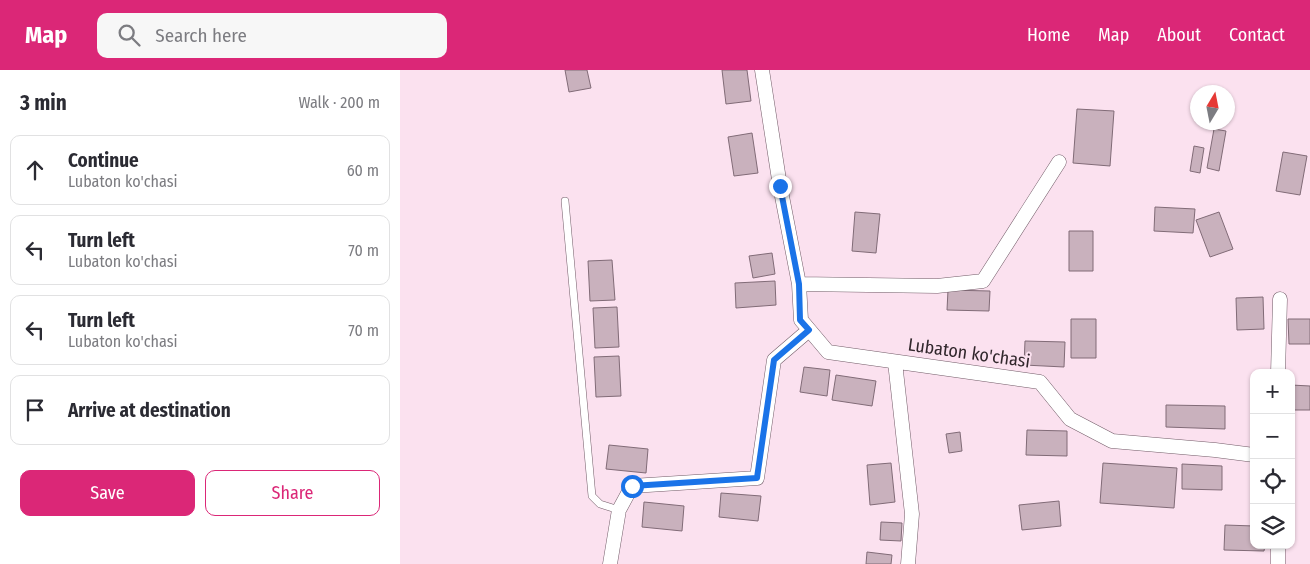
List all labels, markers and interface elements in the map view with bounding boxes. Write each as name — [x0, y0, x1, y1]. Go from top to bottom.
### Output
search box — [97, 13, 447, 58]
text: Map — [25, 21, 67, 49]
icon: search — [115, 21, 143, 49]
text: Search here — [155, 24, 247, 47]
text: Home — [1027, 24, 1070, 46]
text: Map — [1098, 24, 1129, 46]
text: About — [1157, 24, 1201, 46]
text: Contact — [1229, 24, 1285, 46]
north arrow — [1190, 85, 1235, 130]
text: 3 min — [20, 90, 67, 116]
text: Walk · 200 m — [298, 93, 380, 112]
text: Continue — [68, 149, 139, 172]
icon: ahead — [21, 156, 49, 184]
text: 60 m — [347, 161, 379, 180]
text: Lubaton ko'chasi — [68, 172, 178, 191]
route end — [769, 175, 792, 198]
text: Turn left — [68, 229, 135, 252]
icon: left — [21, 236, 49, 264]
text: 70 m — [348, 241, 379, 260]
text: Lubaton ko'chasi — [68, 252, 178, 271]
text: Turn left — [68, 309, 135, 332]
icon: left — [21, 316, 49, 344]
text: 70 m — [348, 321, 379, 340]
text: Lubaton ko'chasi — [68, 332, 178, 351]
street label: Lubaton ko'chasi — [906, 334, 1032, 372]
map controls — [1250, 369, 1295, 549]
button: + — [1250, 369, 1295, 414]
icon: arrive — [21, 396, 49, 424]
text: Arrive at destination — [68, 399, 231, 422]
button: − — [1250, 414, 1295, 459]
button: locate — [1250, 459, 1295, 504]
button: Save — [20, 470, 195, 516]
button: Share — [205, 470, 380, 516]
route start — [621, 475, 644, 498]
button: layers — [1250, 504, 1295, 549]

